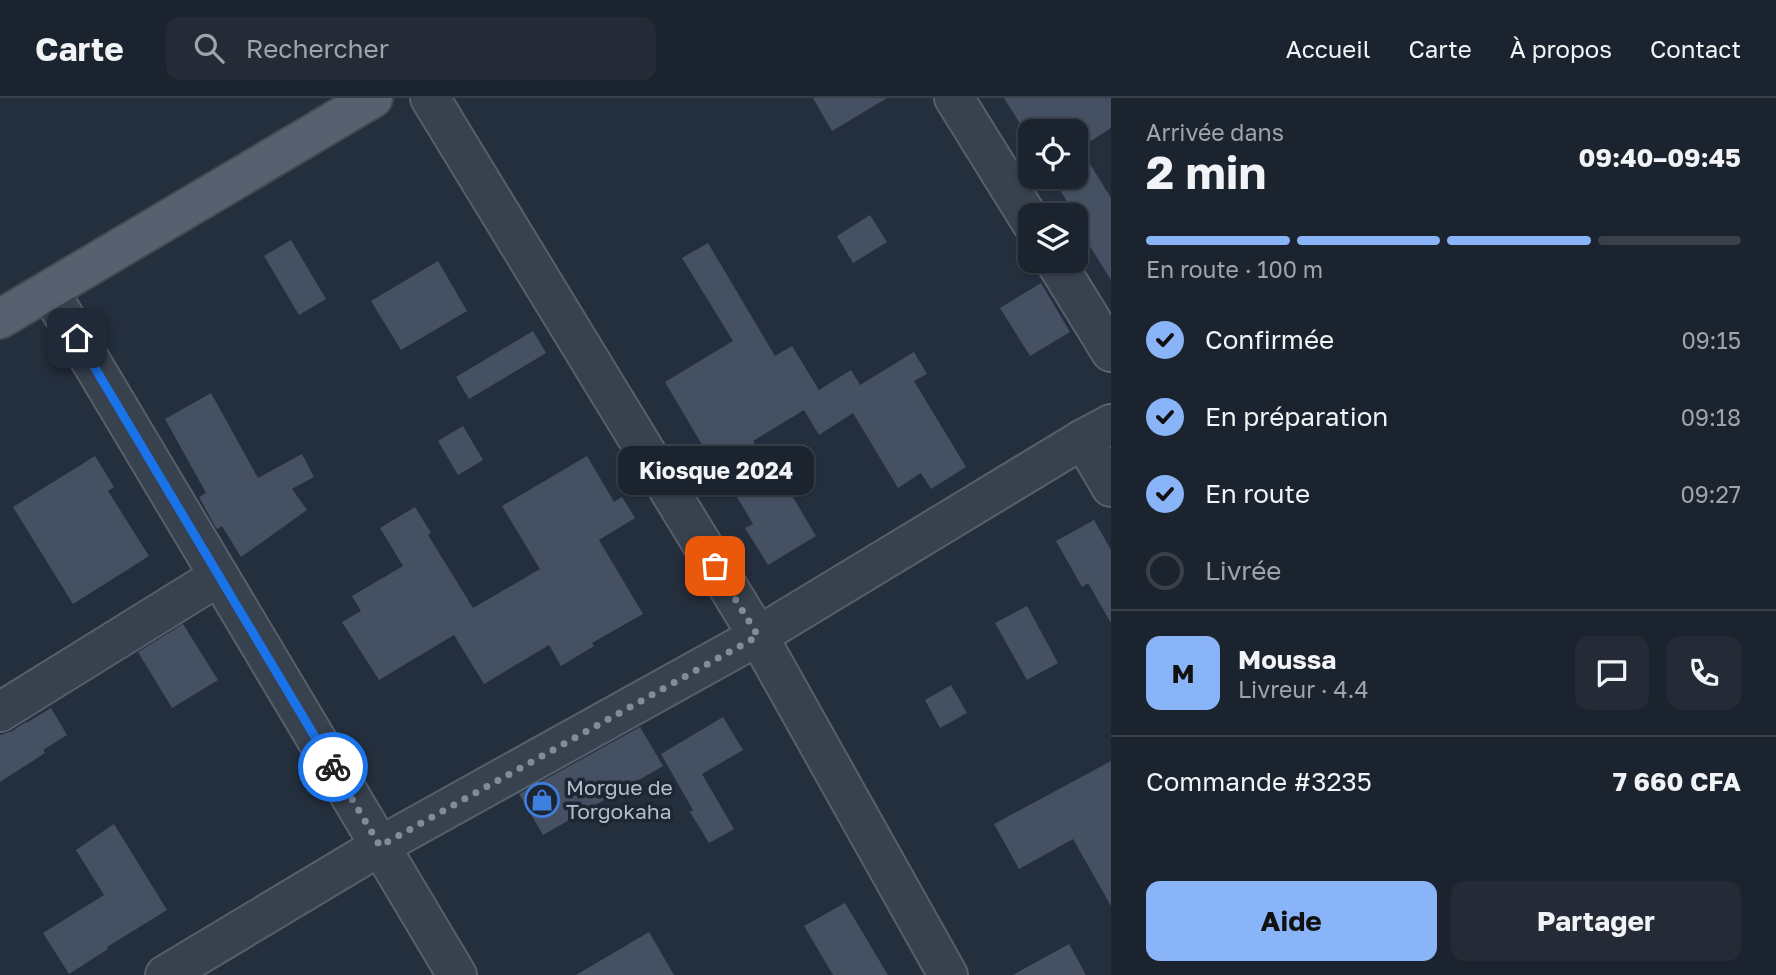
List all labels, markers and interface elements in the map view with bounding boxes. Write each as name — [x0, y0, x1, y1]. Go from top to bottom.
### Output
search box — [166, 17, 656, 80]
text: Carte — [35, 29, 124, 68]
icon: search — [190, 29, 228, 67]
text: Rechercher — [246, 33, 389, 64]
text: Accueil — [1286, 34, 1370, 63]
text: Carte — [1408, 34, 1472, 63]
text: À propos — [1510, 34, 1612, 63]
text: Contact — [1650, 34, 1741, 63]
text: Arrivée dans — [1146, 118, 1284, 146]
map controls — [1018, 119, 1088, 273]
button: locate — [1018, 119, 1088, 189]
text: 09:40–09:45 — [1578, 142, 1741, 173]
text: 2 min — [1146, 144, 1266, 199]
button: layers — [1018, 203, 1088, 273]
text: En route · 100 m — [1146, 255, 1323, 283]
pin — [47, 308, 107, 368]
icon: home — [58, 319, 96, 357]
icon: check — [1146, 321, 1184, 359]
text: Confirmée — [1205, 324, 1334, 355]
text: 09:15 — [1681, 326, 1741, 354]
icon: check — [1146, 398, 1184, 436]
text: En préparation — [1205, 401, 1388, 432]
text: 09:18 — [1681, 403, 1741, 431]
callout: Kiosque 2024 — [617, 447, 813, 496]
text: Kiosque 2024 — [639, 456, 793, 484]
icon: check — [1146, 475, 1184, 513]
text: En route — [1205, 478, 1310, 509]
text: 09:27 — [1680, 480, 1741, 508]
pin — [685, 536, 745, 596]
icon: bag — [696, 547, 734, 585]
text: Livrée — [1205, 555, 1281, 586]
button: chat — [1575, 636, 1649, 710]
button: phone — [1667, 636, 1741, 710]
text: Moussa — [1238, 644, 1336, 675]
text: M — [1171, 658, 1195, 689]
text: Livreur · 4.4 — [1238, 675, 1368, 703]
courier — [298, 732, 368, 802]
icon: bike — [314, 748, 352, 786]
text: Commande #3235 — [1146, 766, 1372, 797]
text: 7 660 CFA — [1613, 766, 1741, 797]
place label: Morgue de Torgokaha — [566, 774, 673, 824]
shop icon: Morgue de Torgokaha — [523, 781, 561, 819]
button: Aide — [1146, 881, 1437, 961]
button: Partager — [1451, 881, 1741, 961]

